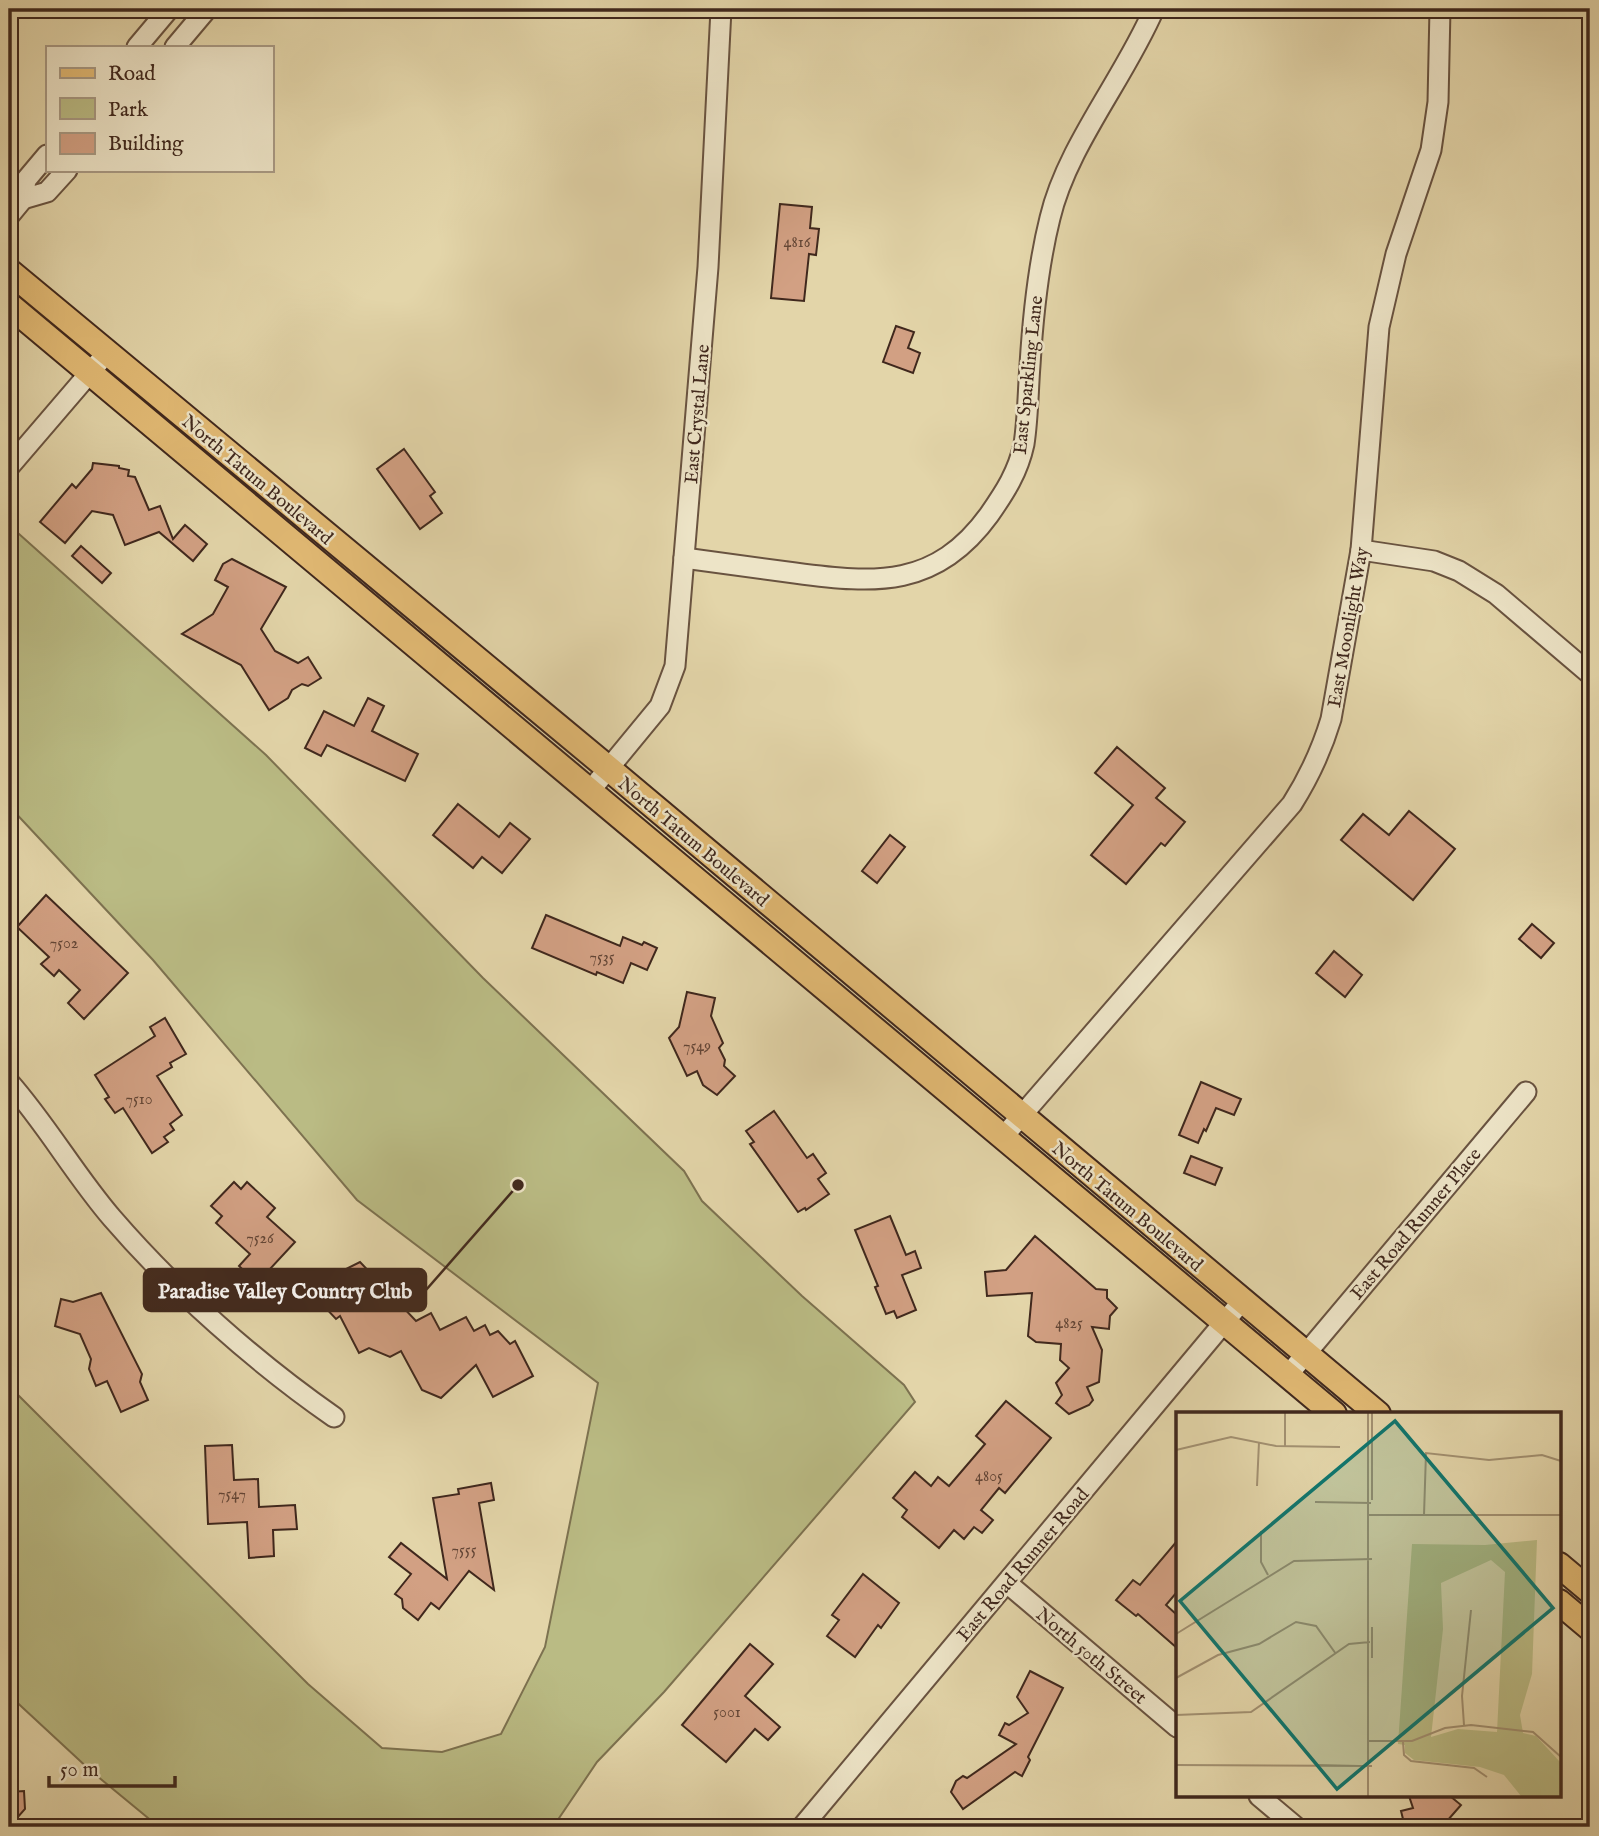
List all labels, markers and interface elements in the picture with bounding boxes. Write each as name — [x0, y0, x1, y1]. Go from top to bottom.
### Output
legend — [46, 46, 273, 172]
text: Road — [108, 61, 156, 88]
text: Park — [108, 97, 149, 124]
text: Building — [108, 131, 184, 158]
house number: 4816 — [784, 233, 811, 253]
street label: East Sparkling Lane — [1009, 294, 1049, 456]
street label: East Crystal Lane — [680, 343, 716, 485]
street label: North Tatum Boulevard — [176, 410, 338, 551]
street label: East Moonlight Way — [1323, 545, 1375, 709]
street label: North Tatum Boulevard — [612, 772, 774, 913]
house number: 7502 — [50, 934, 78, 954]
house number: 7535 — [589, 948, 615, 968]
house number: 7549 — [683, 1037, 711, 1057]
house number: 7510 — [125, 1090, 153, 1110]
street label: North Tatum Boulevard — [1046, 1137, 1208, 1278]
street label: East Road Runner Place — [1346, 1143, 1487, 1305]
house number: 7526 — [246, 1229, 274, 1249]
callout: Paradise Valley Country Club — [144, 1269, 426, 1311]
text: Paradise Valley Country Club — [158, 1279, 412, 1306]
house number: 4825 — [1055, 1314, 1083, 1334]
inset map — [1176, 1412, 1560, 1798]
house number: 4805 — [975, 1467, 1003, 1487]
street label: East Road Runner Road — [952, 1483, 1095, 1647]
house number: 7547 — [218, 1485, 246, 1505]
house number: 7555 — [452, 1541, 477, 1561]
street label: North 50th Street — [1030, 1603, 1152, 1710]
house number: 5001 — [713, 1703, 741, 1723]
scale bar — [49, 1745, 175, 1789]
text: 50 m — [60, 1757, 99, 1784]

